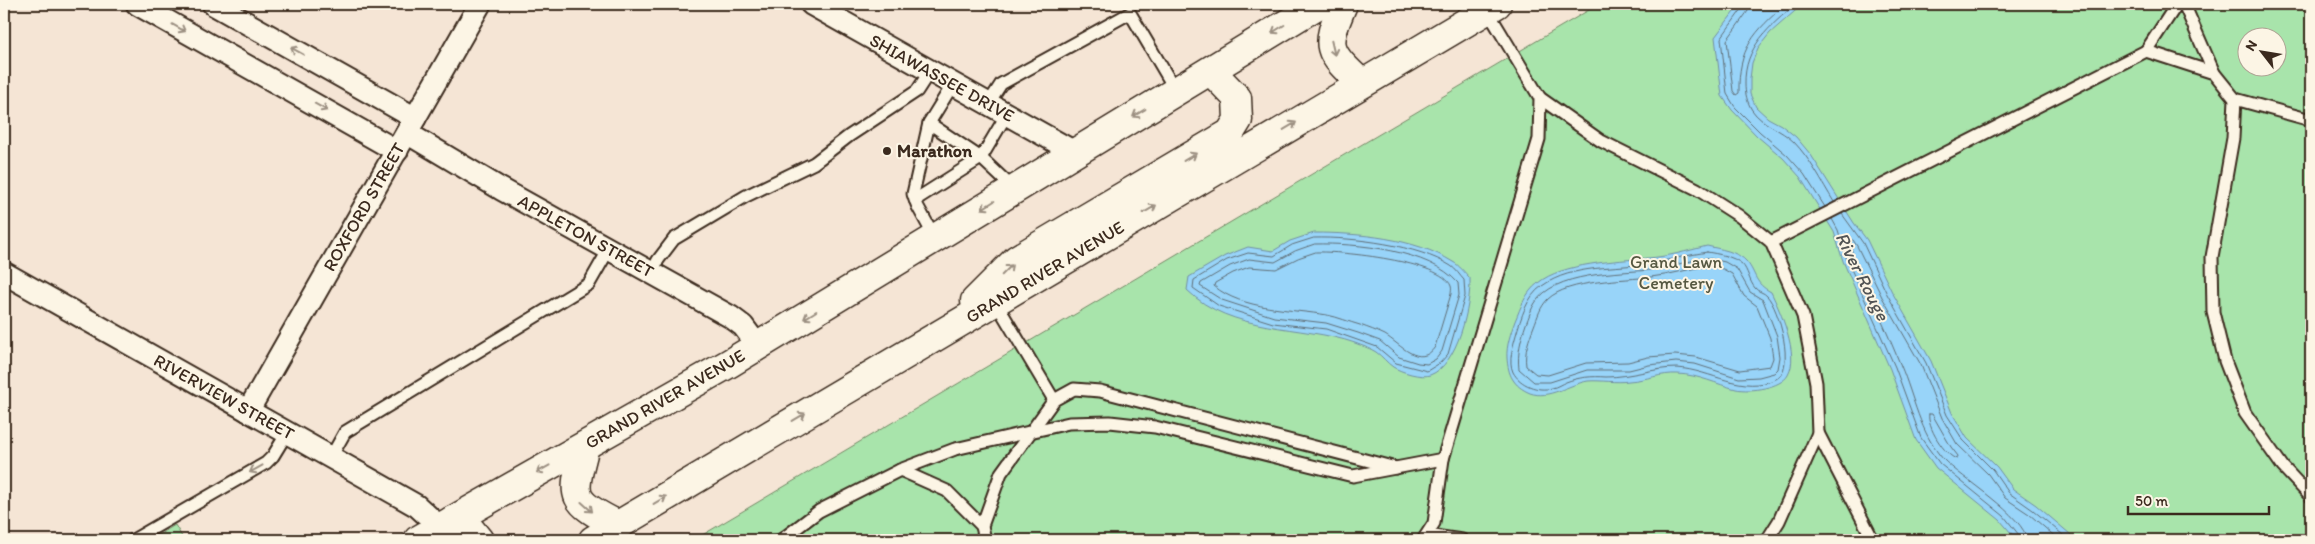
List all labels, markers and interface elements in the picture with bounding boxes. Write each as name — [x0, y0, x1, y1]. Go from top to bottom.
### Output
one-way arrow — [172, 23, 186, 33]
one-way arrow — [1271, 25, 1285, 35]
north arrow — [2238, 28, 2288, 78]
street label: SHIAWASSEE DRIVE — [866, 29, 1018, 127]
text: N — [2242, 37, 2261, 54]
one-way arrow — [1329, 39, 1338, 55]
one-way arrow — [289, 46, 304, 56]
one-way arrow — [313, 103, 327, 113]
one-way arrow — [1132, 109, 1146, 119]
one-way arrow — [1282, 121, 1297, 131]
street label: ROXFORD STREET — [318, 139, 410, 275]
place label: Marathon — [897, 140, 973, 162]
marker: Marathon — [881, 145, 893, 157]
one-way arrow — [1182, 152, 1196, 162]
street label: APPLETON STREET — [514, 190, 658, 282]
one-way arrow — [981, 200, 995, 210]
one-way arrow — [1142, 204, 1156, 214]
street label: GRAND RIVER AVENUE — [962, 216, 1128, 328]
water label: River Rouge — [1830, 228, 1895, 325]
park label: Grand Lawn Cemetery — [1630, 251, 1722, 294]
one-way arrow — [1001, 263, 1013, 276]
one-way arrow — [804, 310, 818, 320]
street label: GRAND RIVER AVENUE — [581, 344, 749, 454]
street label: RIVERVIEW STREET — [150, 349, 298, 445]
one-way arrow — [792, 412, 806, 422]
one-way arrow — [249, 464, 263, 474]
one-way arrow — [536, 465, 550, 475]
scale bar — [2128, 484, 2269, 516]
text: 50 m — [2135, 492, 2168, 510]
one-way arrow — [652, 495, 667, 505]
one-way arrow — [581, 501, 593, 513]

